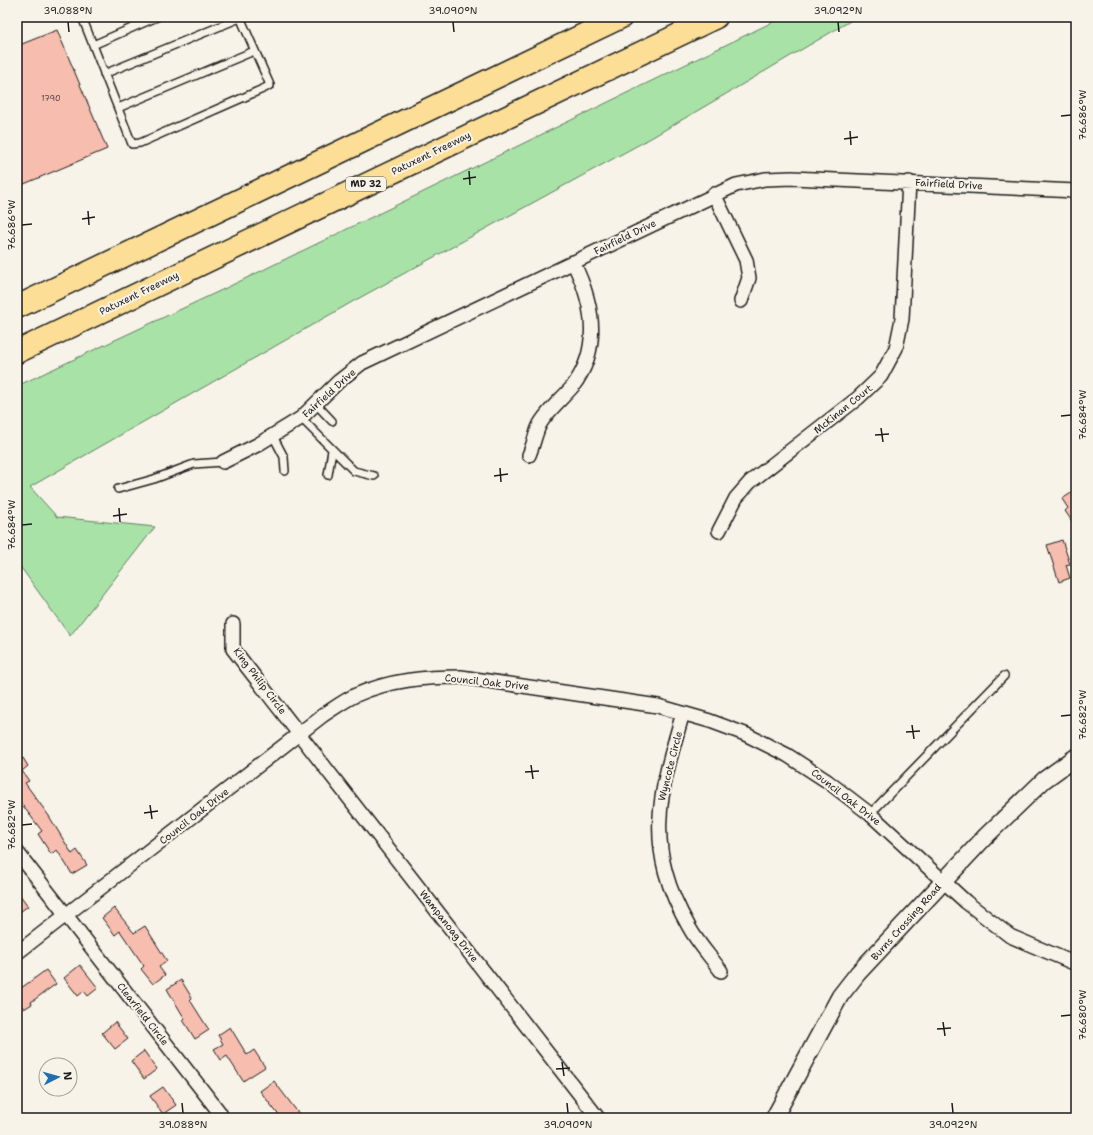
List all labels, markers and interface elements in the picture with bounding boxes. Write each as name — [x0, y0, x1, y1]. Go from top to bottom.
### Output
text: 39.088°N — [44, 4, 92, 17]
text: 39.090°N — [429, 4, 477, 17]
text: 39.092°N — [814, 4, 862, 17]
text: 76.686°W — [1076, 89, 1089, 140]
house number: 1790 — [41, 93, 61, 104]
street label: Patuxent Freeway — [389, 128, 473, 178]
street label: Fairfield Drive — [915, 176, 983, 192]
road number: MD 32 — [346, 177, 386, 191]
text: 76.686°W — [5, 199, 18, 250]
street label: Fairfield Drive — [592, 216, 659, 258]
street label: Patuxent Freeway — [97, 268, 181, 318]
street label: Fairfield Drive — [299, 365, 359, 420]
street label: McKinan Court — [811, 381, 875, 437]
text: 76.684°W — [1076, 389, 1089, 440]
text: 76.684°W — [5, 499, 18, 550]
street label: King Philip Circle — [231, 645, 290, 717]
street label: Council Oak Drive — [444, 671, 530, 693]
text: 76.682°W — [1076, 689, 1089, 740]
street label: Wyncote Circle — [655, 729, 685, 802]
street label: Council Oak Drive — [809, 766, 884, 828]
street label: Council Oak Drive — [157, 785, 232, 847]
text: 76.682°W — [5, 799, 18, 850]
street label: Burns Crossing Road — [868, 880, 944, 963]
street label: Wampanoag Drive — [417, 887, 481, 965]
street label: Clearfield Circle — [114, 980, 172, 1048]
text: 76.680°W — [1076, 989, 1089, 1040]
north arrow — [38, 1057, 78, 1097]
text: N — [60, 1071, 75, 1081]
text: 39.088°N — [159, 1118, 207, 1131]
text: 39.090°N — [544, 1118, 592, 1131]
text: 39.092°N — [929, 1118, 977, 1131]

